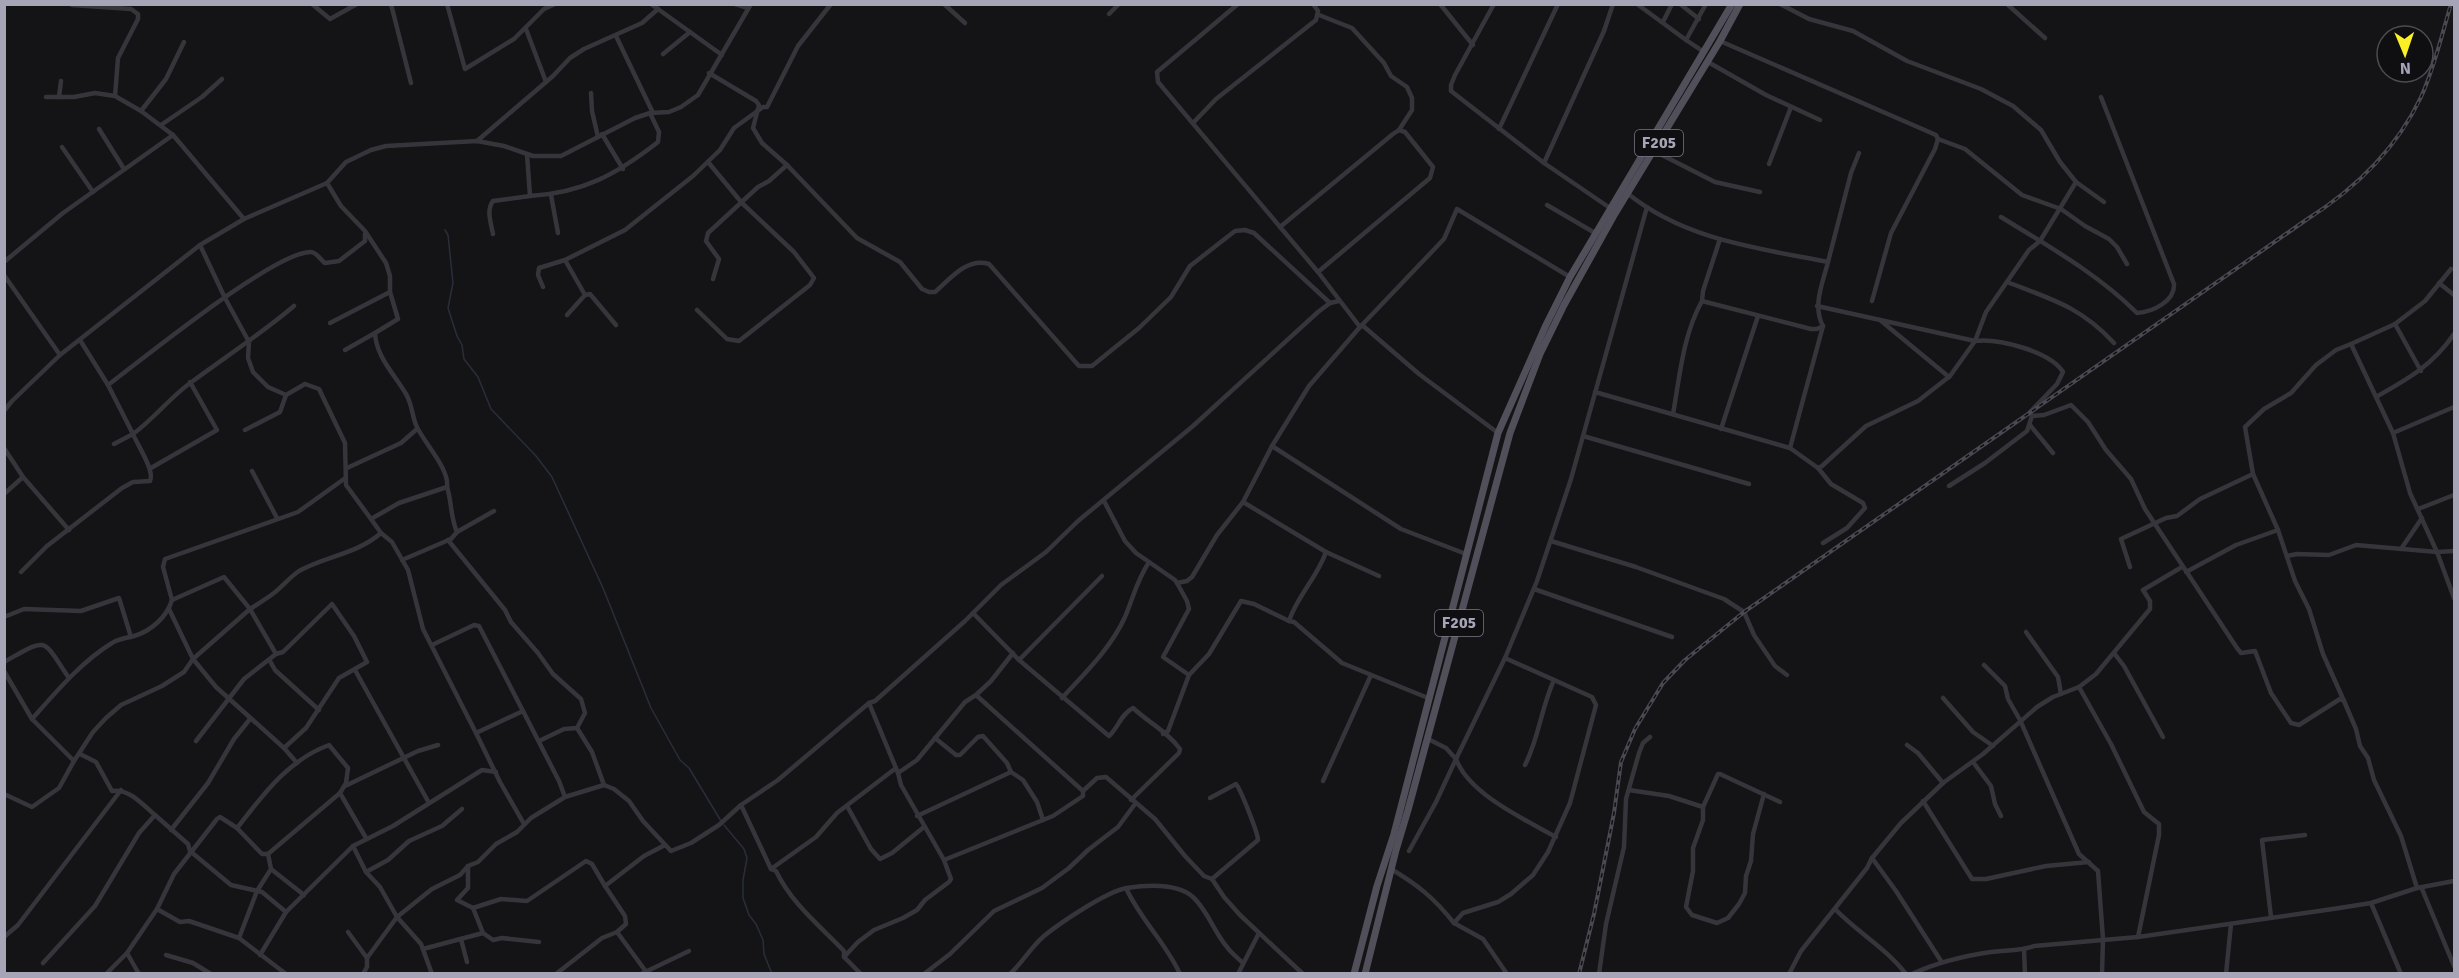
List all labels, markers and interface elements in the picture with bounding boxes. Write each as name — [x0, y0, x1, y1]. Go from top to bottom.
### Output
north arrow — [2375, 24, 2435, 84]
text: N — [2400, 58, 2411, 78]
road number: F205 — [1635, 130, 1683, 156]
road number: F205 — [1435, 610, 1483, 636]

